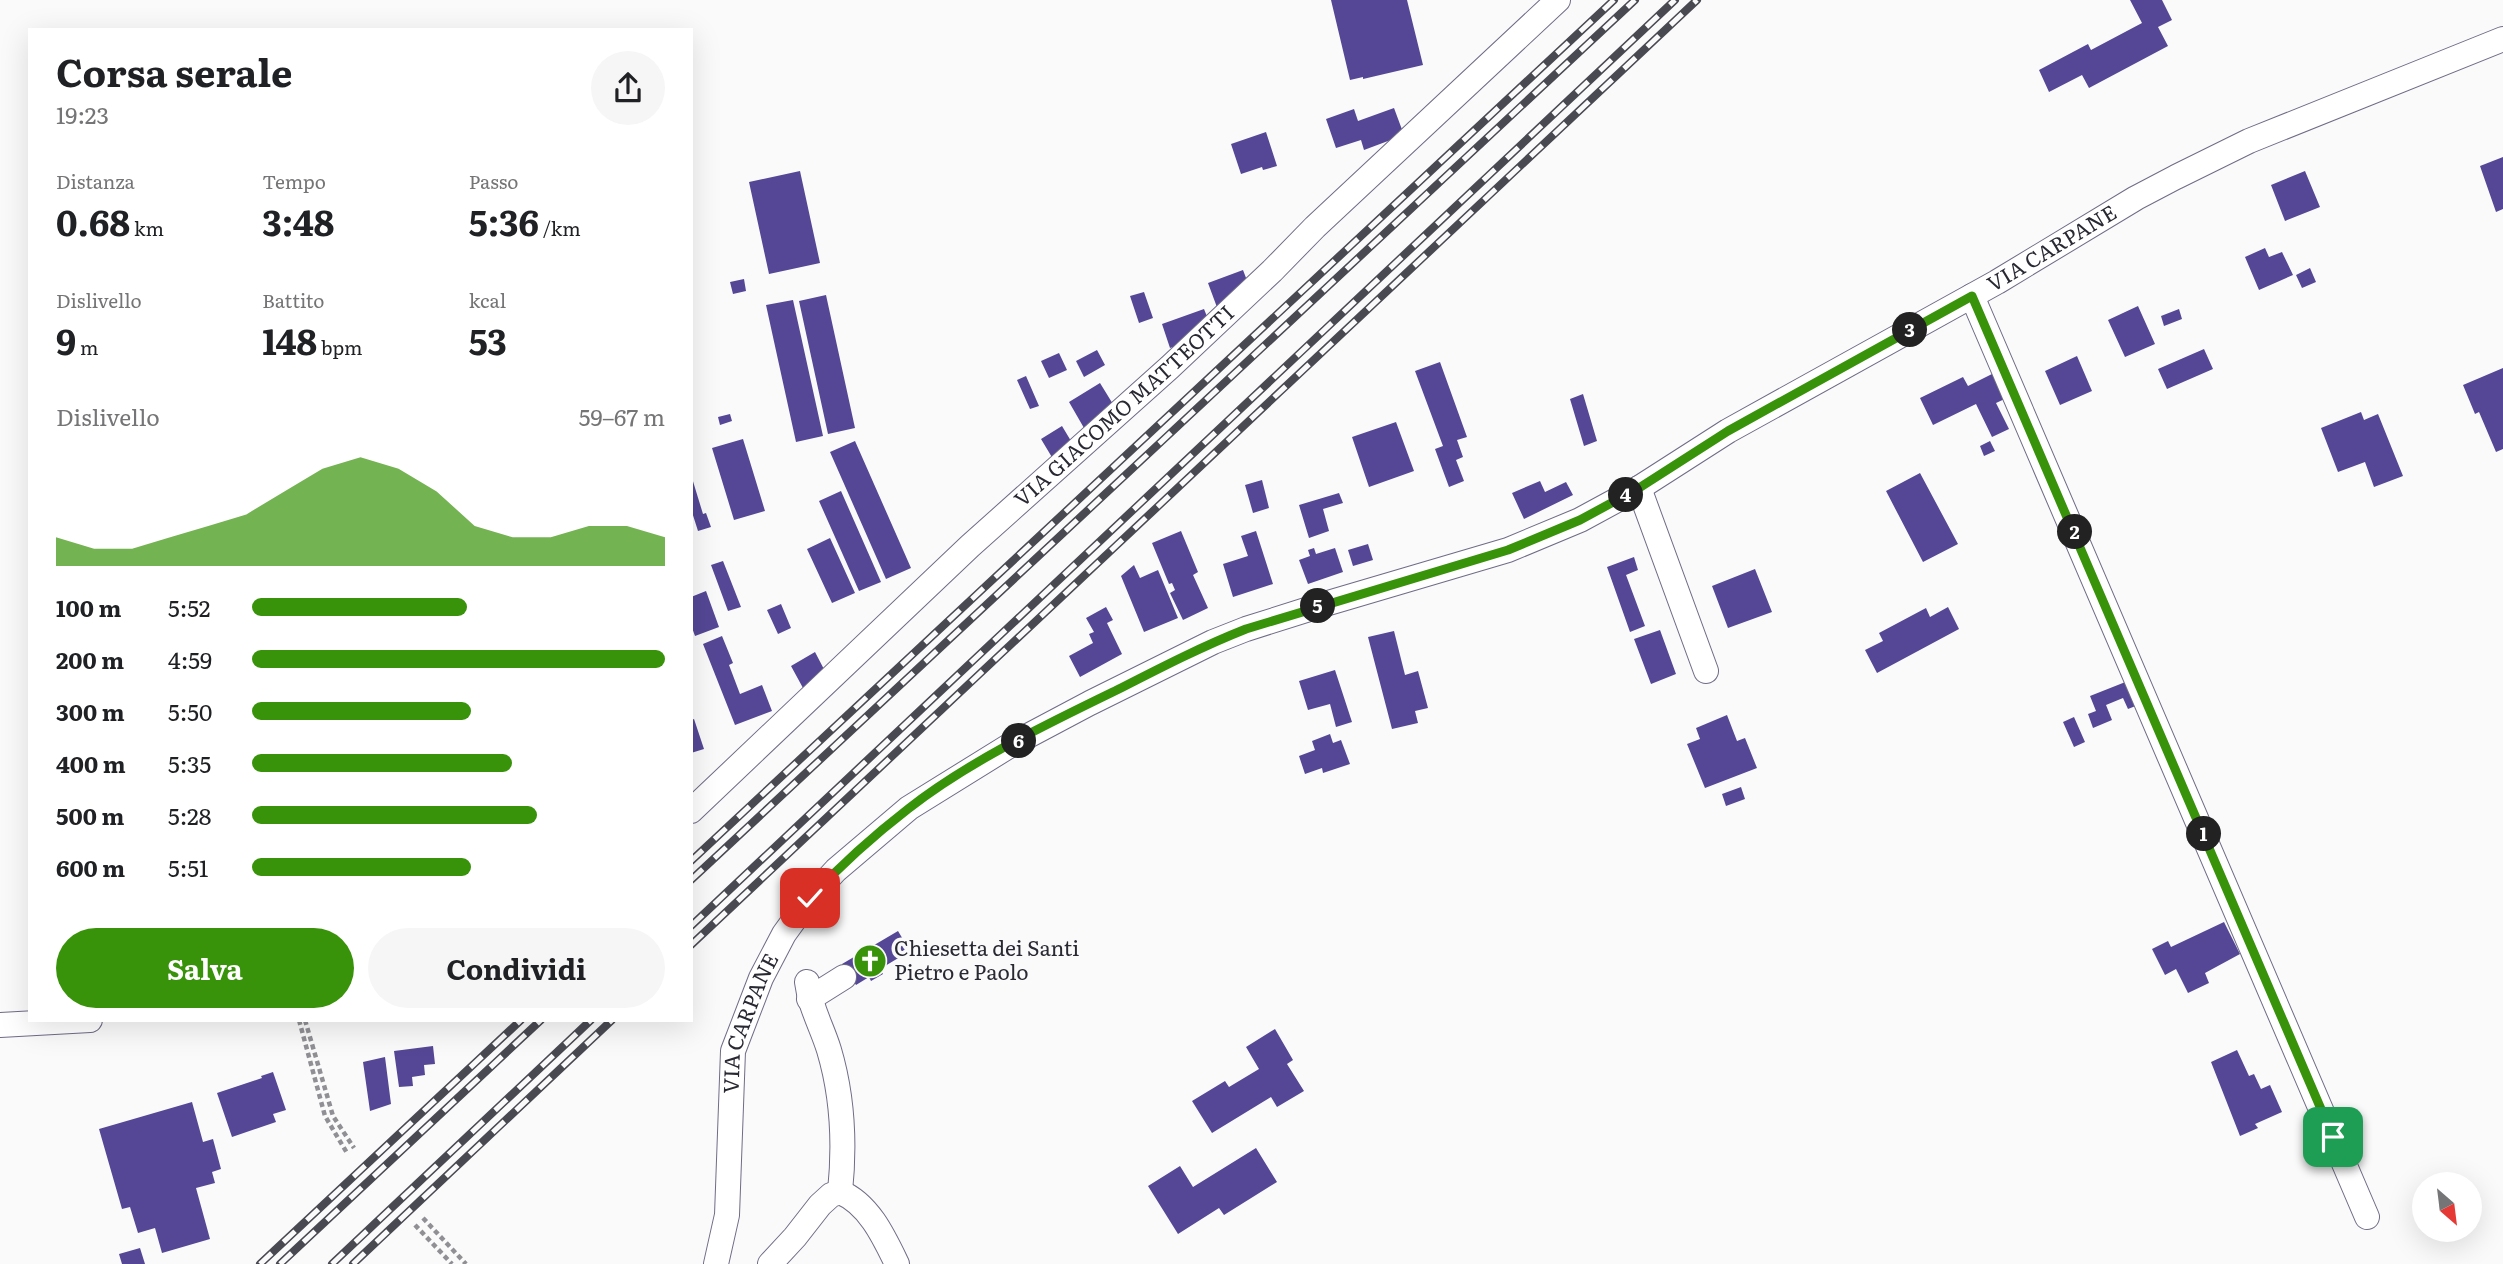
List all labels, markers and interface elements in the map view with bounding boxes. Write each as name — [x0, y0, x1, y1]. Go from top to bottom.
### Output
text: Corsa serale — [56, 42, 293, 99]
button: share — [591, 51, 665, 125]
text: 19:23 — [56, 97, 109, 131]
text: Distanza — [56, 167, 135, 195]
text: Tempo — [262, 167, 326, 195]
text: Passo — [469, 167, 518, 195]
text: 0.68 — [56, 195, 130, 247]
text: 3:48 — [262, 195, 334, 247]
text: 5:36 — [469, 195, 539, 247]
street label: VIA CARPANE — [1980, 195, 2121, 298]
text: km — [130, 214, 164, 242]
text: /km — [539, 214, 581, 242]
text: Dislivello — [56, 286, 142, 314]
text: Battito — [262, 286, 324, 314]
text: kcal — [469, 286, 506, 314]
street label: VIA GIACOMO MATTEOTTI — [1006, 297, 1240, 513]
pin: 3 — [1892, 312, 1927, 348]
text: 9 — [56, 314, 76, 366]
text: 148 — [262, 314, 317, 366]
text: 53 — [469, 314, 507, 366]
text: 3 — [1904, 315, 1915, 343]
text: m — [76, 333, 98, 361]
text: bpm — [317, 333, 362, 361]
text: Dislivello — [56, 399, 160, 433]
text: 59–67 m — [579, 399, 665, 433]
pin: 4 — [1608, 477, 1644, 512]
text: 4 — [1620, 480, 1631, 508]
pin: 2 — [2058, 514, 2092, 550]
text: 2 — [2069, 517, 2080, 545]
pin: 5 — [1300, 588, 1336, 624]
text: 100 m — [56, 590, 121, 624]
text: 5:52 — [168, 590, 210, 624]
text: 5 — [1312, 591, 1323, 619]
text: 200 m — [56, 642, 124, 676]
text: 4:59 — [168, 642, 212, 676]
text: 300 m — [56, 694, 125, 728]
text: 5:50 — [168, 694, 212, 728]
pin: 6 — [1002, 724, 1036, 758]
text: 6 — [1013, 726, 1024, 754]
text: 400 m — [56, 746, 126, 780]
text: 5:35 — [168, 746, 211, 780]
text: 500 m — [56, 798, 124, 832]
text: 5:28 — [168, 798, 211, 832]
pin: 1 — [2186, 816, 2222, 852]
text: 1 — [2200, 819, 2207, 847]
text: 600 m — [56, 850, 125, 884]
text: 5:51 — [168, 850, 208, 884]
pin — [780, 868, 840, 928]
icon: check — [791, 879, 829, 917]
button: Salva — [56, 928, 354, 1008]
button: Condividi — [368, 928, 665, 1008]
place label: Chiesetta dei Santi Pietro e Paolo — [894, 931, 1079, 986]
church icon: Chiesetta dei Santi Pietro e Paolo — [851, 942, 889, 980]
street label: VIA CARPANE — [713, 947, 784, 1094]
pin — [2303, 1107, 2363, 1167]
icon: arrive — [2314, 1118, 2352, 1156]
north arrow — [2412, 1172, 2482, 1242]
map controls — [2412, 1172, 2482, 1242]

